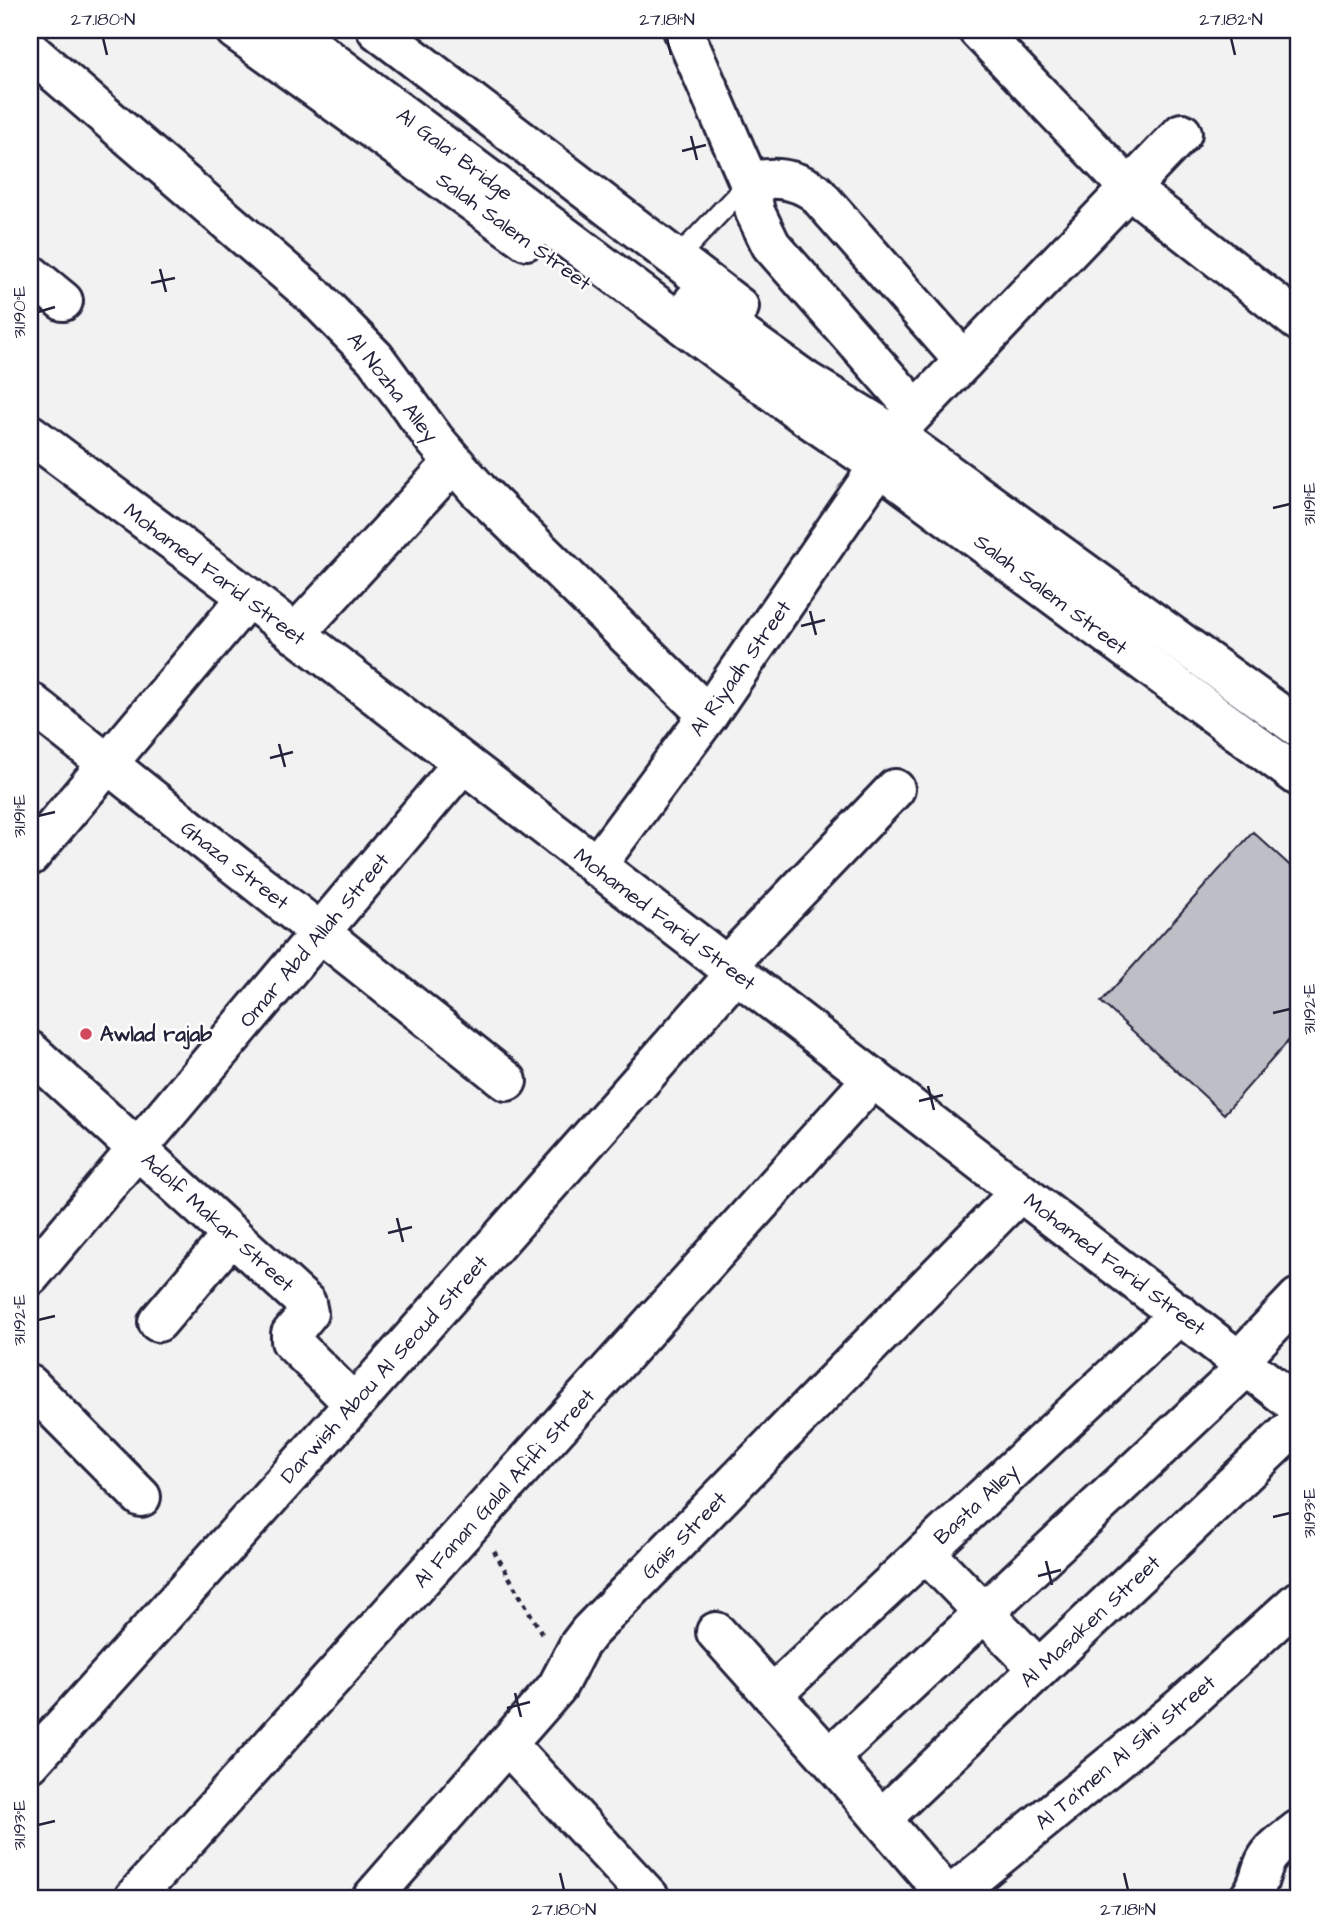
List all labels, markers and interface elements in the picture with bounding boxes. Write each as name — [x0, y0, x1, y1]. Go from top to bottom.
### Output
text: 27.180°N — [71, 7, 135, 32]
text: 27.181°N — [639, 7, 695, 32]
text: 27.182°N — [1199, 7, 1263, 32]
street label: Al Gala' Bridge — [389, 101, 519, 209]
street label: Salah Salem Street — [430, 165, 598, 298]
text: 31.190°E — [7, 285, 32, 338]
street label: Al Nozha Alley — [339, 326, 445, 450]
text: 31.191°E — [1297, 482, 1322, 526]
street label: Mohamed Farid Street — [118, 496, 312, 653]
street label: Salah Salem Street — [968, 527, 1134, 662]
street label: Al Riyadh Street — [683, 594, 800, 743]
text: 31.191°E — [7, 794, 32, 838]
street label: Ghaza Street — [175, 814, 295, 917]
street label: Mohamed Farid Street — [568, 841, 762, 998]
street label: Omar Abd Allah Street — [233, 846, 396, 1034]
text: 31.192°E — [1297, 983, 1322, 1035]
place label: Awlad rajab — [100, 1020, 212, 1050]
marker: Awlad rajab — [78, 1026, 94, 1042]
street label: Adolf Makar Street — [135, 1146, 301, 1299]
street label: Mohamed Farid Street — [1018, 1186, 1212, 1343]
street label: Darwish Abou Al Seoud Street — [274, 1249, 495, 1490]
text: 31.192°E — [7, 1294, 32, 1346]
street label: Al Fanan Galal Afifi Street — [407, 1382, 602, 1594]
street label: Basta Alley — [927, 1457, 1027, 1553]
street label: Gais Street — [635, 1485, 734, 1586]
text: 31.193°E — [1297, 1488, 1322, 1538]
street label: Al Masaken Street — [1014, 1548, 1167, 1694]
street label: Al Ta'men Al Sihi Street — [1029, 1668, 1222, 1837]
text: 31.193°E — [7, 1800, 32, 1850]
text: 27.180°N — [532, 1897, 596, 1922]
text: 27.181°N — [1100, 1897, 1156, 1922]

